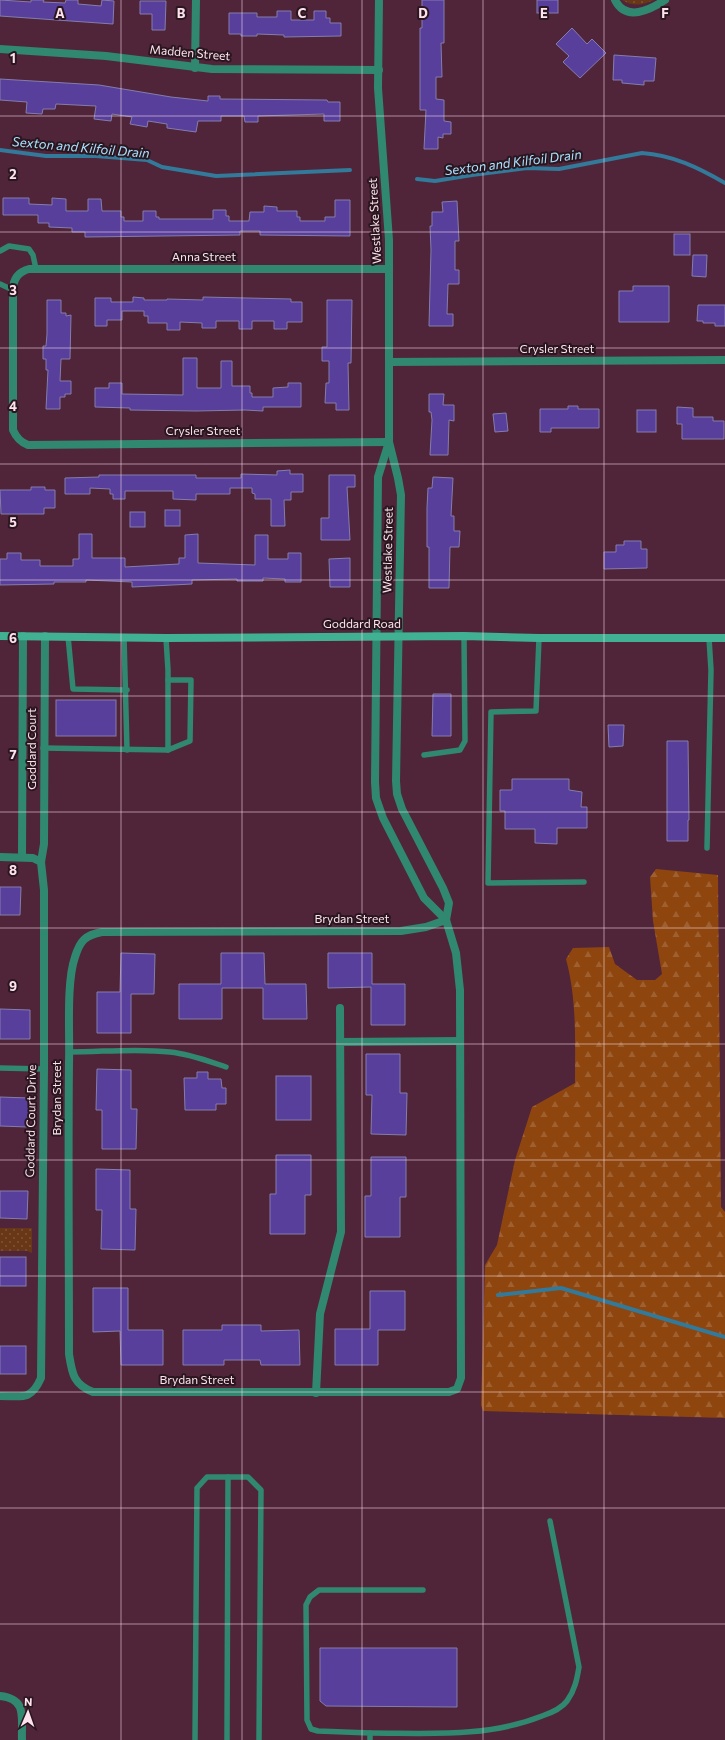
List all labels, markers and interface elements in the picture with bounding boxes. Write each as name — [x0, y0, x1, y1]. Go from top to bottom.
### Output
text: A — [55, 5, 65, 21]
text: B — [177, 5, 186, 21]
text: C — [298, 5, 307, 21]
text: D — [418, 5, 428, 21]
text: E — [540, 5, 548, 21]
text: F — [661, 5, 669, 21]
street label: Madden Street — [149, 42, 231, 63]
text: 1 — [10, 50, 16, 66]
water label: Sexton and Kilfoil Drain — [12, 133, 150, 161]
water label: Sexton and Kilfoil Drain — [444, 146, 582, 178]
text: 2 — [9, 166, 17, 182]
street label: Westlake Street — [365, 178, 383, 264]
street label: Anna Street — [172, 249, 236, 263]
text: 3 — [9, 282, 17, 298]
street label: Crysler Street — [519, 341, 595, 355]
text: 4 — [9, 398, 17, 414]
street label: Crysler Street — [165, 423, 241, 437]
street label: Westlake Street — [379, 507, 395, 593]
text: 5 — [9, 514, 17, 530]
street label: Goddard Road — [323, 616, 401, 630]
text: 6 — [9, 630, 17, 646]
street label: Goddard Court — [24, 708, 38, 790]
text: 7 — [9, 746, 17, 762]
text: 8 — [9, 862, 17, 878]
street label: Brydan Street — [315, 911, 390, 925]
text: 9 — [9, 978, 17, 994]
street label: Brydan Street — [49, 1060, 63, 1135]
street label: Goddard Court Drive — [22, 1064, 38, 1178]
street label: Brydan Street — [160, 1372, 235, 1386]
north arrow — [8, 1692, 48, 1732]
text: N — [24, 1695, 33, 1708]

